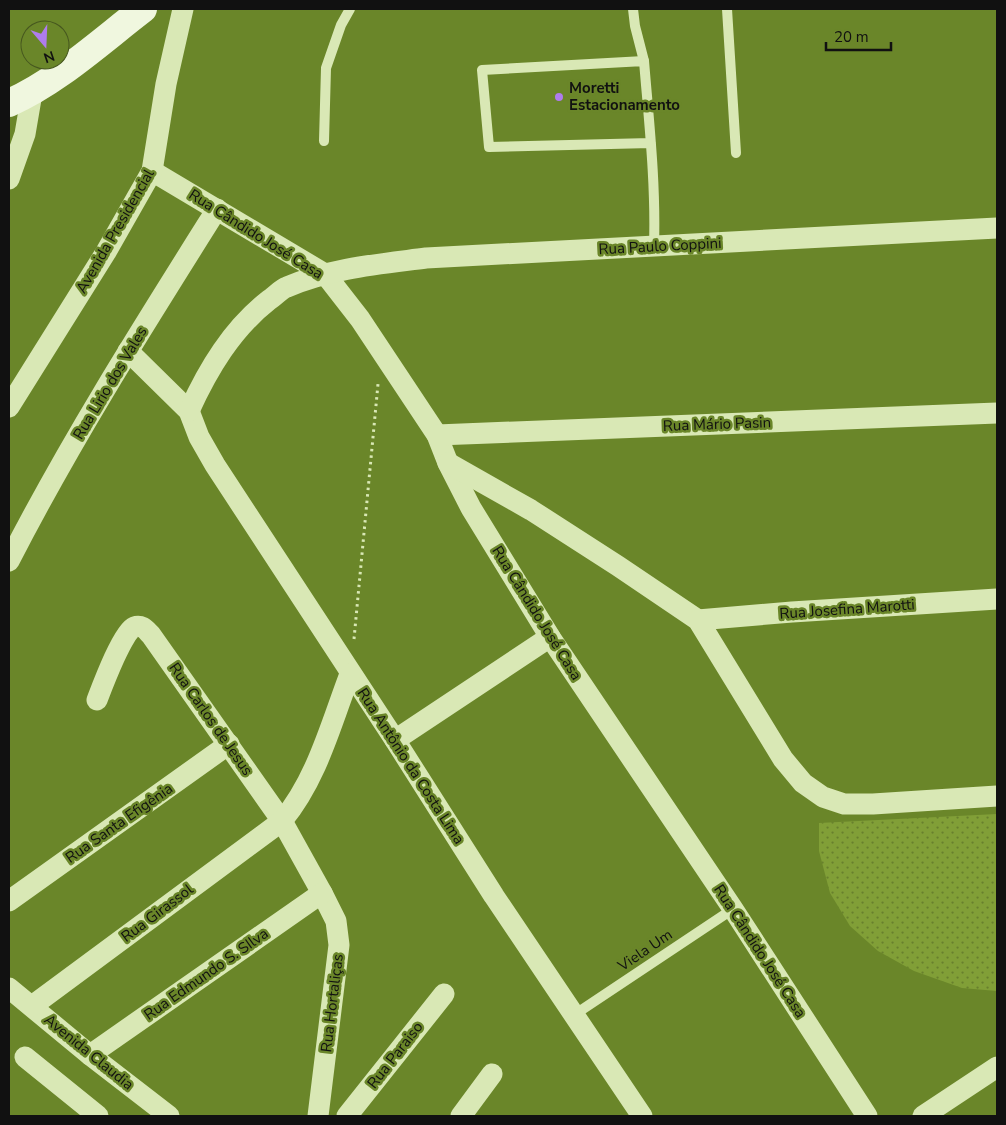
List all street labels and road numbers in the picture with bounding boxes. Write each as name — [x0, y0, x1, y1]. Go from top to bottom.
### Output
street label: Avenida Presidencial — [71, 165, 159, 297]
street label: Rua Cândido José Casa — [185, 184, 327, 284]
street label: Rua Paulo Coppini — [598, 233, 722, 259]
street label: Rua Lirio dos Vales — [68, 323, 152, 443]
street label: Rua Mário Pasin — [662, 412, 772, 436]
street label: Rua Cândido José Casa — [487, 542, 587, 684]
street label: Rua Josefina Marotti — [779, 594, 915, 624]
street label: Rua Carlos de Jesus — [165, 659, 257, 779]
street label: Rua Antônio da Costa Lima — [353, 684, 469, 848]
street label: Rua Santa Efigênia — [61, 778, 177, 868]
street label: Rua Girassol — [117, 879, 197, 947]
street label: Rua Cândido José Casa — [709, 881, 811, 1021]
street label: Rua Edmundo S. SIlva — [140, 923, 272, 1025]
street label: Viela Um — [613, 924, 676, 976]
street label: Rua Hortaliças — [316, 953, 348, 1053]
street label: Avenida Claudia — [40, 1010, 138, 1094]
street label: Rua Paraiso — [363, 1017, 427, 1093]

